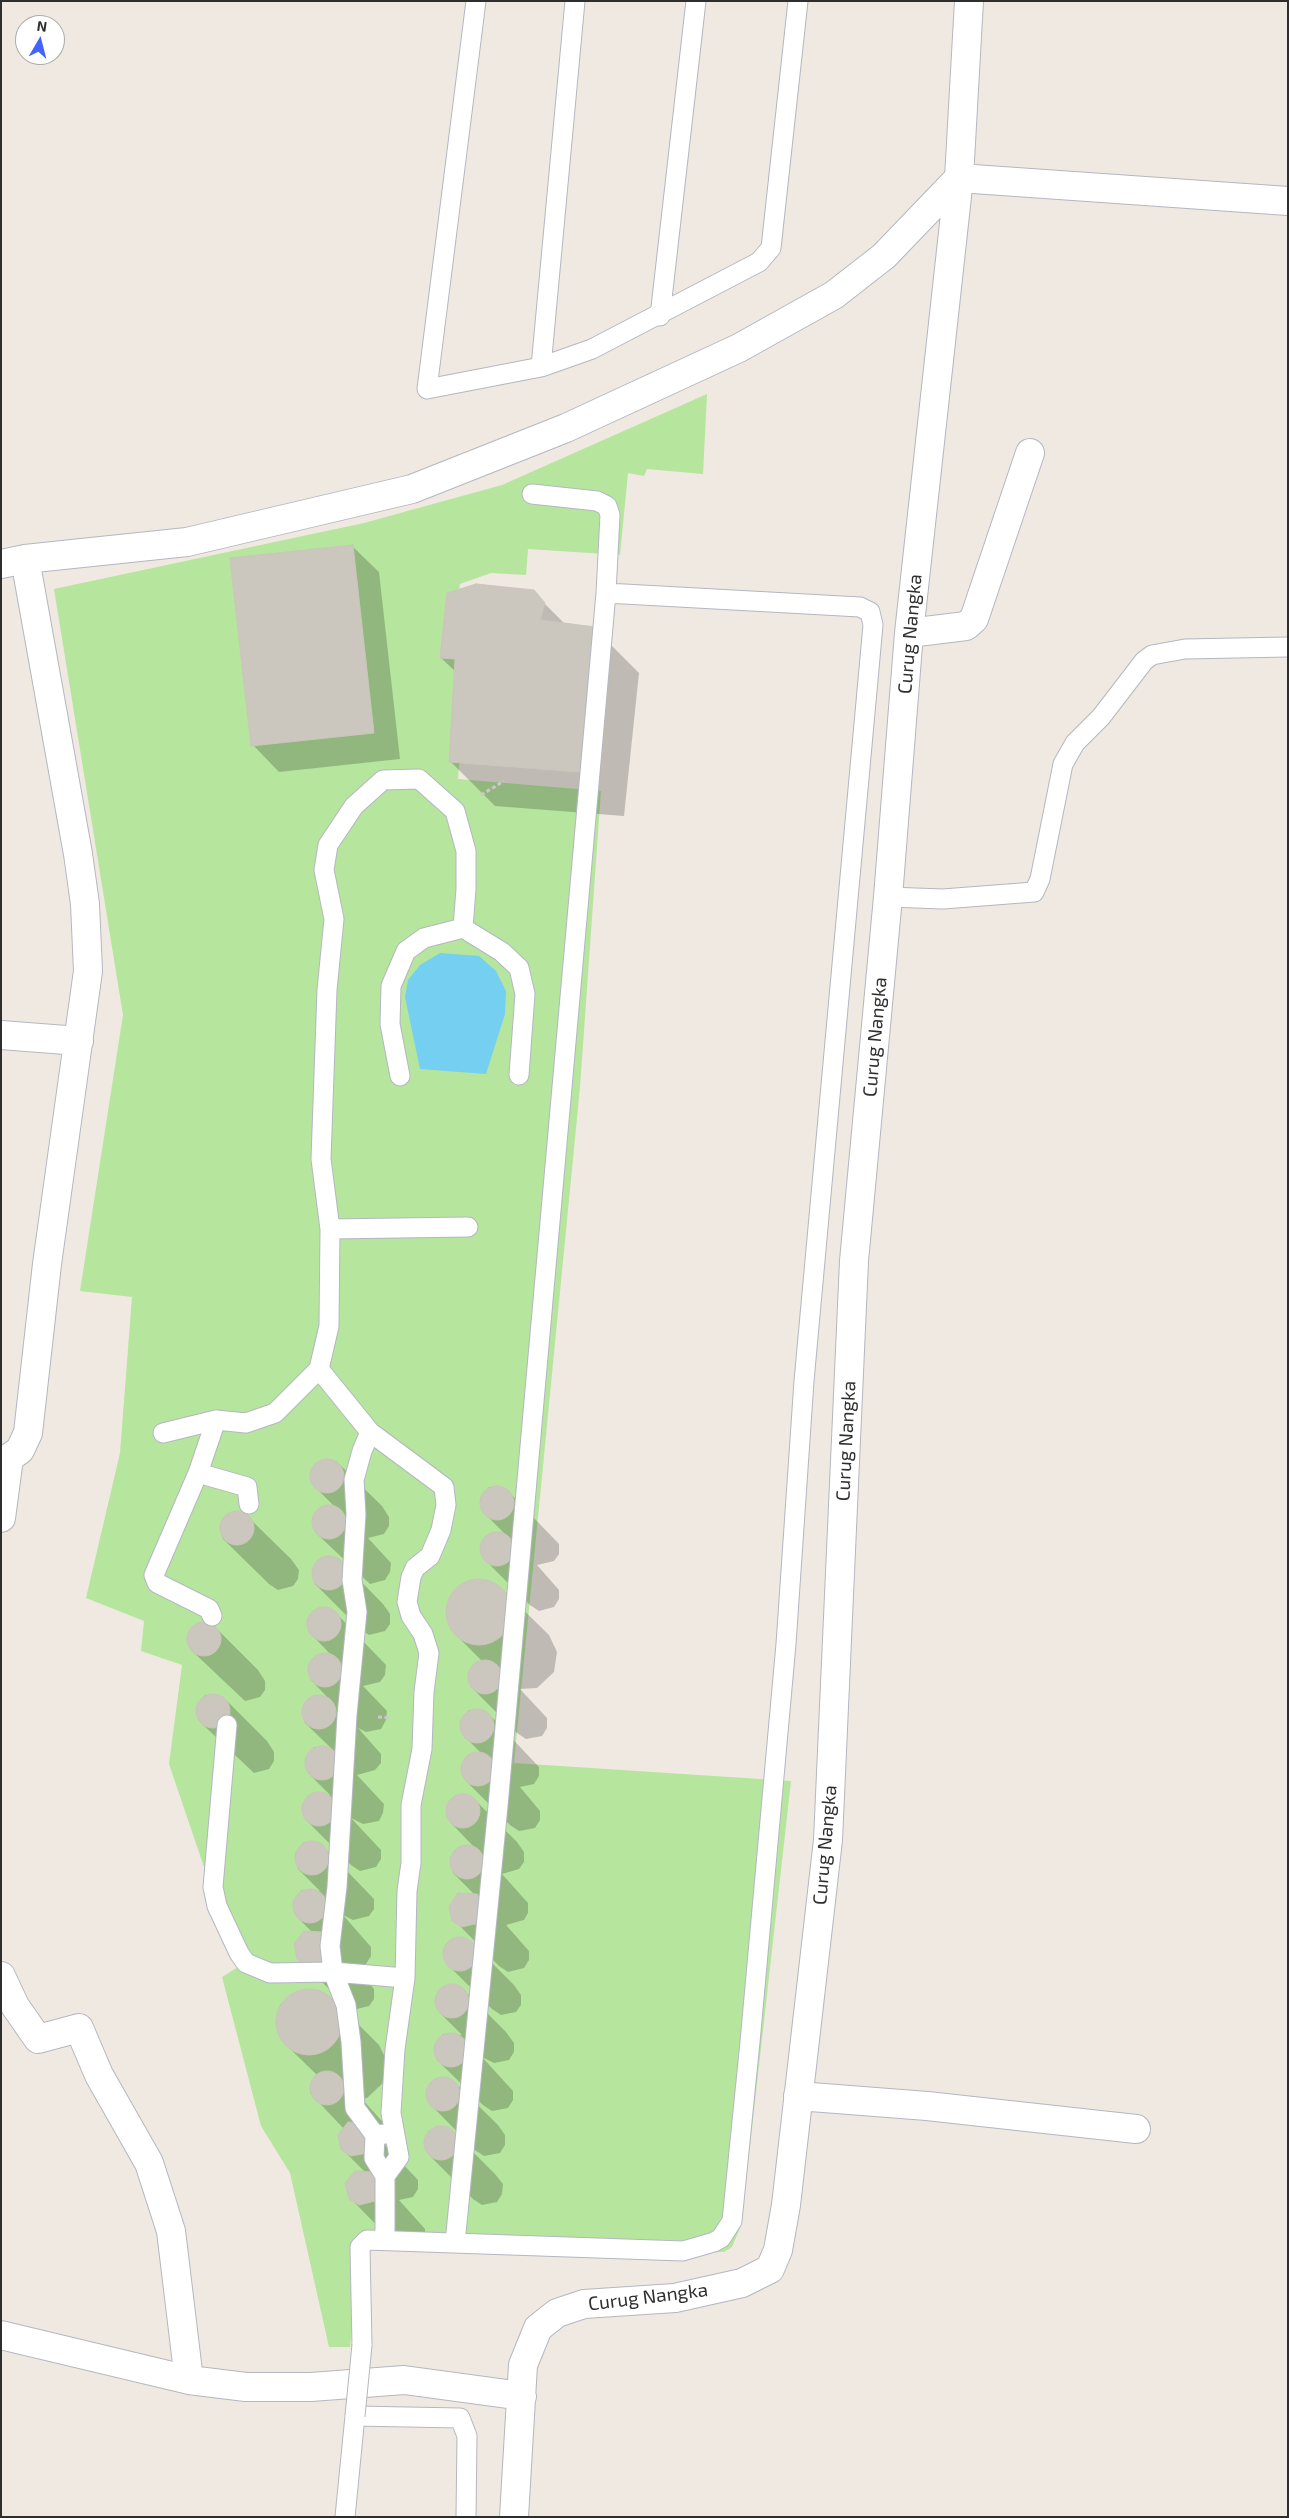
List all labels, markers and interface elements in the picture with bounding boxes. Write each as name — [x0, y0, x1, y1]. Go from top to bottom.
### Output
north arrow — [15, 15, 65, 65]
text: N — [36, 17, 48, 35]
street label: Curug Nangka — [893, 573, 927, 695]
street label: Curug Nangka — [858, 976, 892, 1098]
street label: Curug Nangka — [831, 1380, 861, 1502]
street label: Curug Nangka — [808, 1784, 842, 1906]
street label: Curug Nangka — [587, 2278, 709, 2316]

